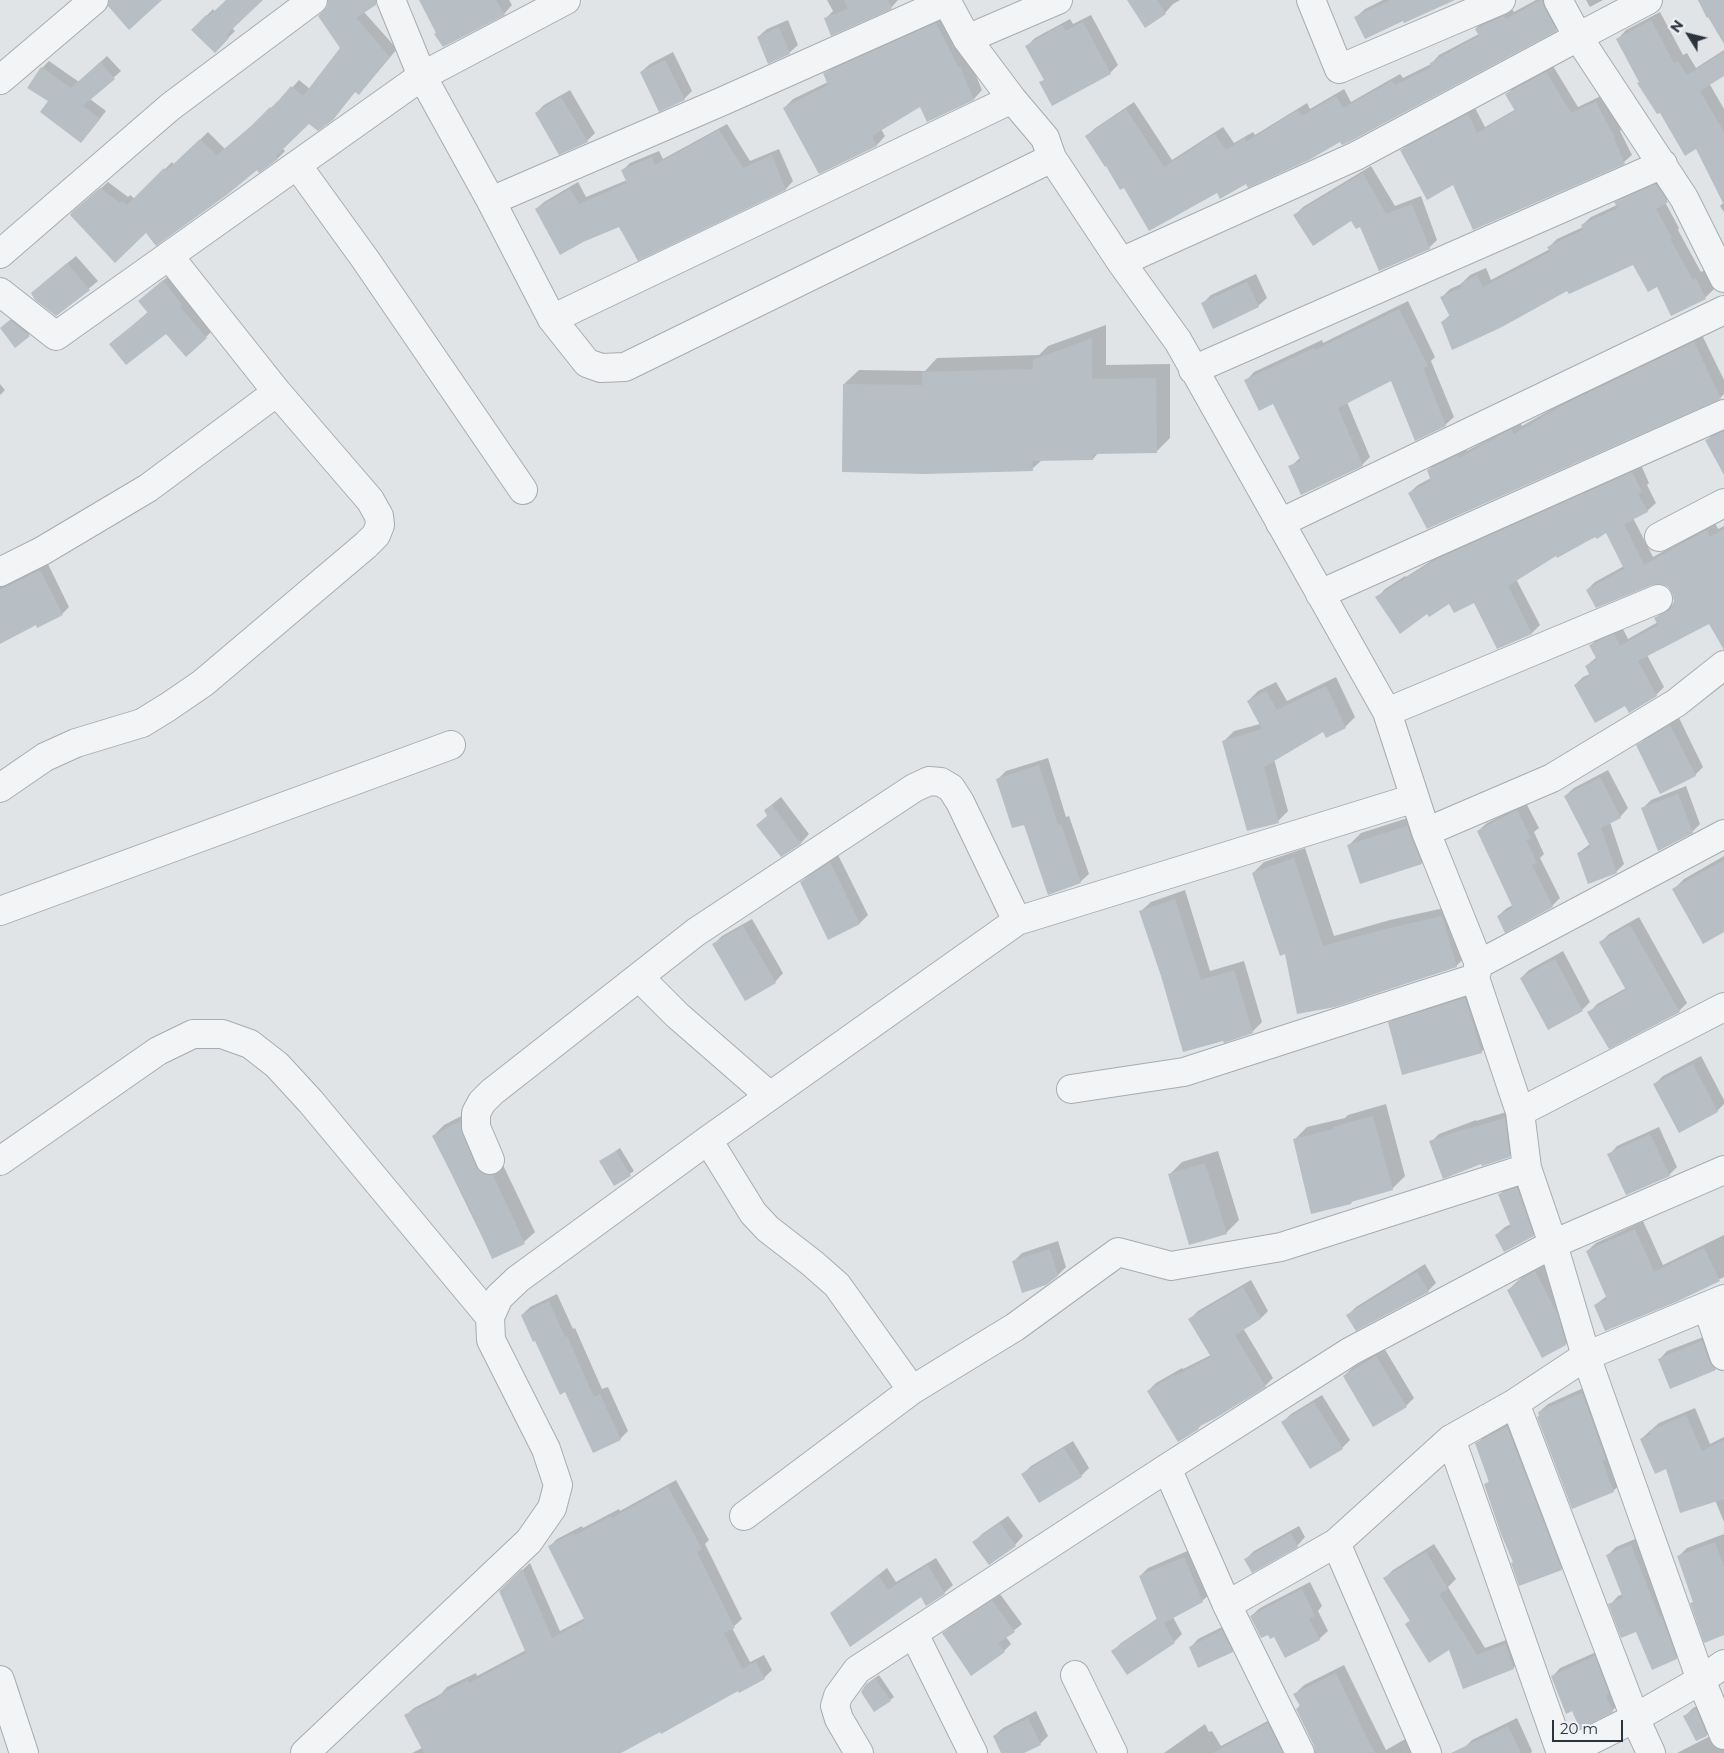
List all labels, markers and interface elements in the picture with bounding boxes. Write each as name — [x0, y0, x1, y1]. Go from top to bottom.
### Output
north arrow — [1664, 10, 1714, 60]
text: N — [1666, 16, 1687, 36]
scale bar — [1554, 1710, 1625, 1742]
text: 20 m — [1560, 1719, 1598, 1738]

